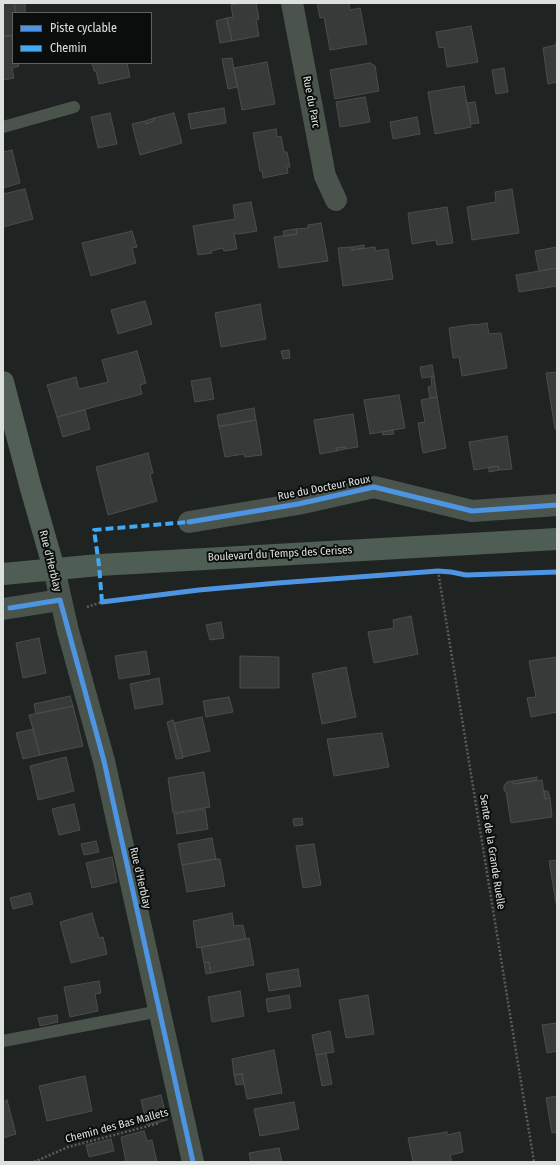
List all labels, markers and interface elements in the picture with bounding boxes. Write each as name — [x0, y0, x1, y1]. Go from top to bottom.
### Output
legend — [12, 12, 152, 64]
text: Piste cyclable — [50, 21, 117, 35]
text: Chemin — [50, 41, 87, 55]
street label: Rue du Parc — [299, 75, 323, 129]
street label: Rue du Docteur Roux — [277, 473, 371, 503]
street label: Rue d'Herblay — [36, 529, 64, 593]
street label: Boulevard du Temps des Cerises — [207, 544, 353, 564]
street label: Sente de la Grande Ruelle — [476, 794, 508, 910]
street label: Rue d'Herblay — [127, 846, 153, 910]
street label: Chemin des Bas Mallets — [64, 1106, 170, 1146]

